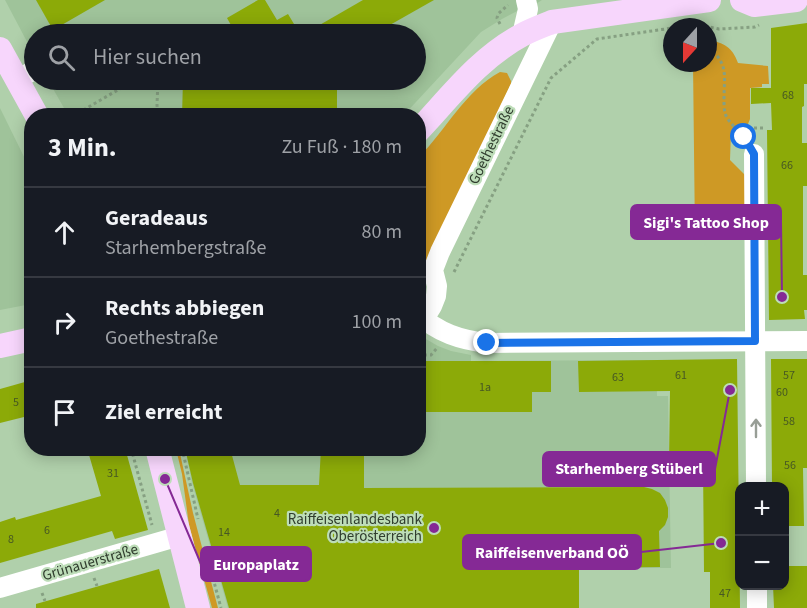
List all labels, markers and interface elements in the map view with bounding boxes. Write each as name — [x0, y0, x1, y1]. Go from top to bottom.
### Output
north arrow — [663, 18, 717, 72]
search box — [24, 24, 426, 90]
icon: search — [45, 41, 78, 74]
text: Hier suchen — [93, 41, 202, 73]
house number: 68 — [782, 87, 794, 104]
street label: Goethestraße — [463, 102, 519, 188]
route start — [730, 123, 756, 149]
text: 3 Min. — [48, 129, 117, 166]
text: Zu Fuß · 180 m — [281, 133, 402, 161]
house number: 66 — [781, 157, 793, 174]
text: Geradeaus — [105, 202, 208, 234]
callout: Sigi's Tattoo Shop — [631, 205, 781, 239]
text: Sigi's Tattoo Shop — [643, 212, 769, 234]
icon: ahead — [48, 216, 81, 249]
text: 80 m — [362, 218, 402, 246]
text: Starhembergstraße — [105, 234, 266, 262]
text: Rechts abbiegen — [105, 292, 264, 324]
icon: right — [48, 306, 81, 339]
text: 100 m — [352, 308, 402, 336]
text: Goethestraße — [105, 324, 218, 352]
route end — [473, 329, 499, 355]
house number: 61 — [675, 367, 687, 384]
house number: 57 — [783, 367, 795, 384]
house number: 63 — [612, 369, 624, 386]
house number: 1a — [479, 379, 491, 396]
house number: 60 — [776, 384, 788, 401]
house number: 5 — [13, 394, 19, 411]
icon: arrive — [48, 396, 81, 429]
text: Ziel erreicht — [105, 396, 223, 428]
house number: 58 — [783, 413, 795, 430]
one-way arrow — [750, 419, 762, 439]
callout: Starhemberg Stüberl — [543, 452, 715, 486]
house number: 56 — [784, 457, 796, 474]
text: Starhemberg Stüberl — [555, 458, 703, 480]
house number: 31 — [107, 465, 119, 482]
map controls — [735, 482, 789, 590]
button: + — [735, 482, 789, 536]
house number: 4 — [274, 505, 280, 522]
place label: Raiffeisenlandesbank Oberösterreich — [288, 509, 423, 547]
marker: Raiffeisenlandesbank Oberösterreich — [427, 521, 441, 535]
house number: 6 — [44, 522, 50, 539]
house number: 14 — [218, 524, 230, 541]
house number: 8 — [8, 531, 14, 548]
callout: Raiffeisenverband OÖ — [463, 535, 641, 569]
button: − — [735, 536, 789, 590]
street label: Grünauerstraße — [40, 539, 140, 586]
text: Raiffeisenverband OÖ — [475, 542, 629, 564]
callout: Europaplatz — [201, 547, 311, 581]
text: Europaplatz — [213, 554, 299, 576]
house number: 47 — [719, 585, 731, 602]

